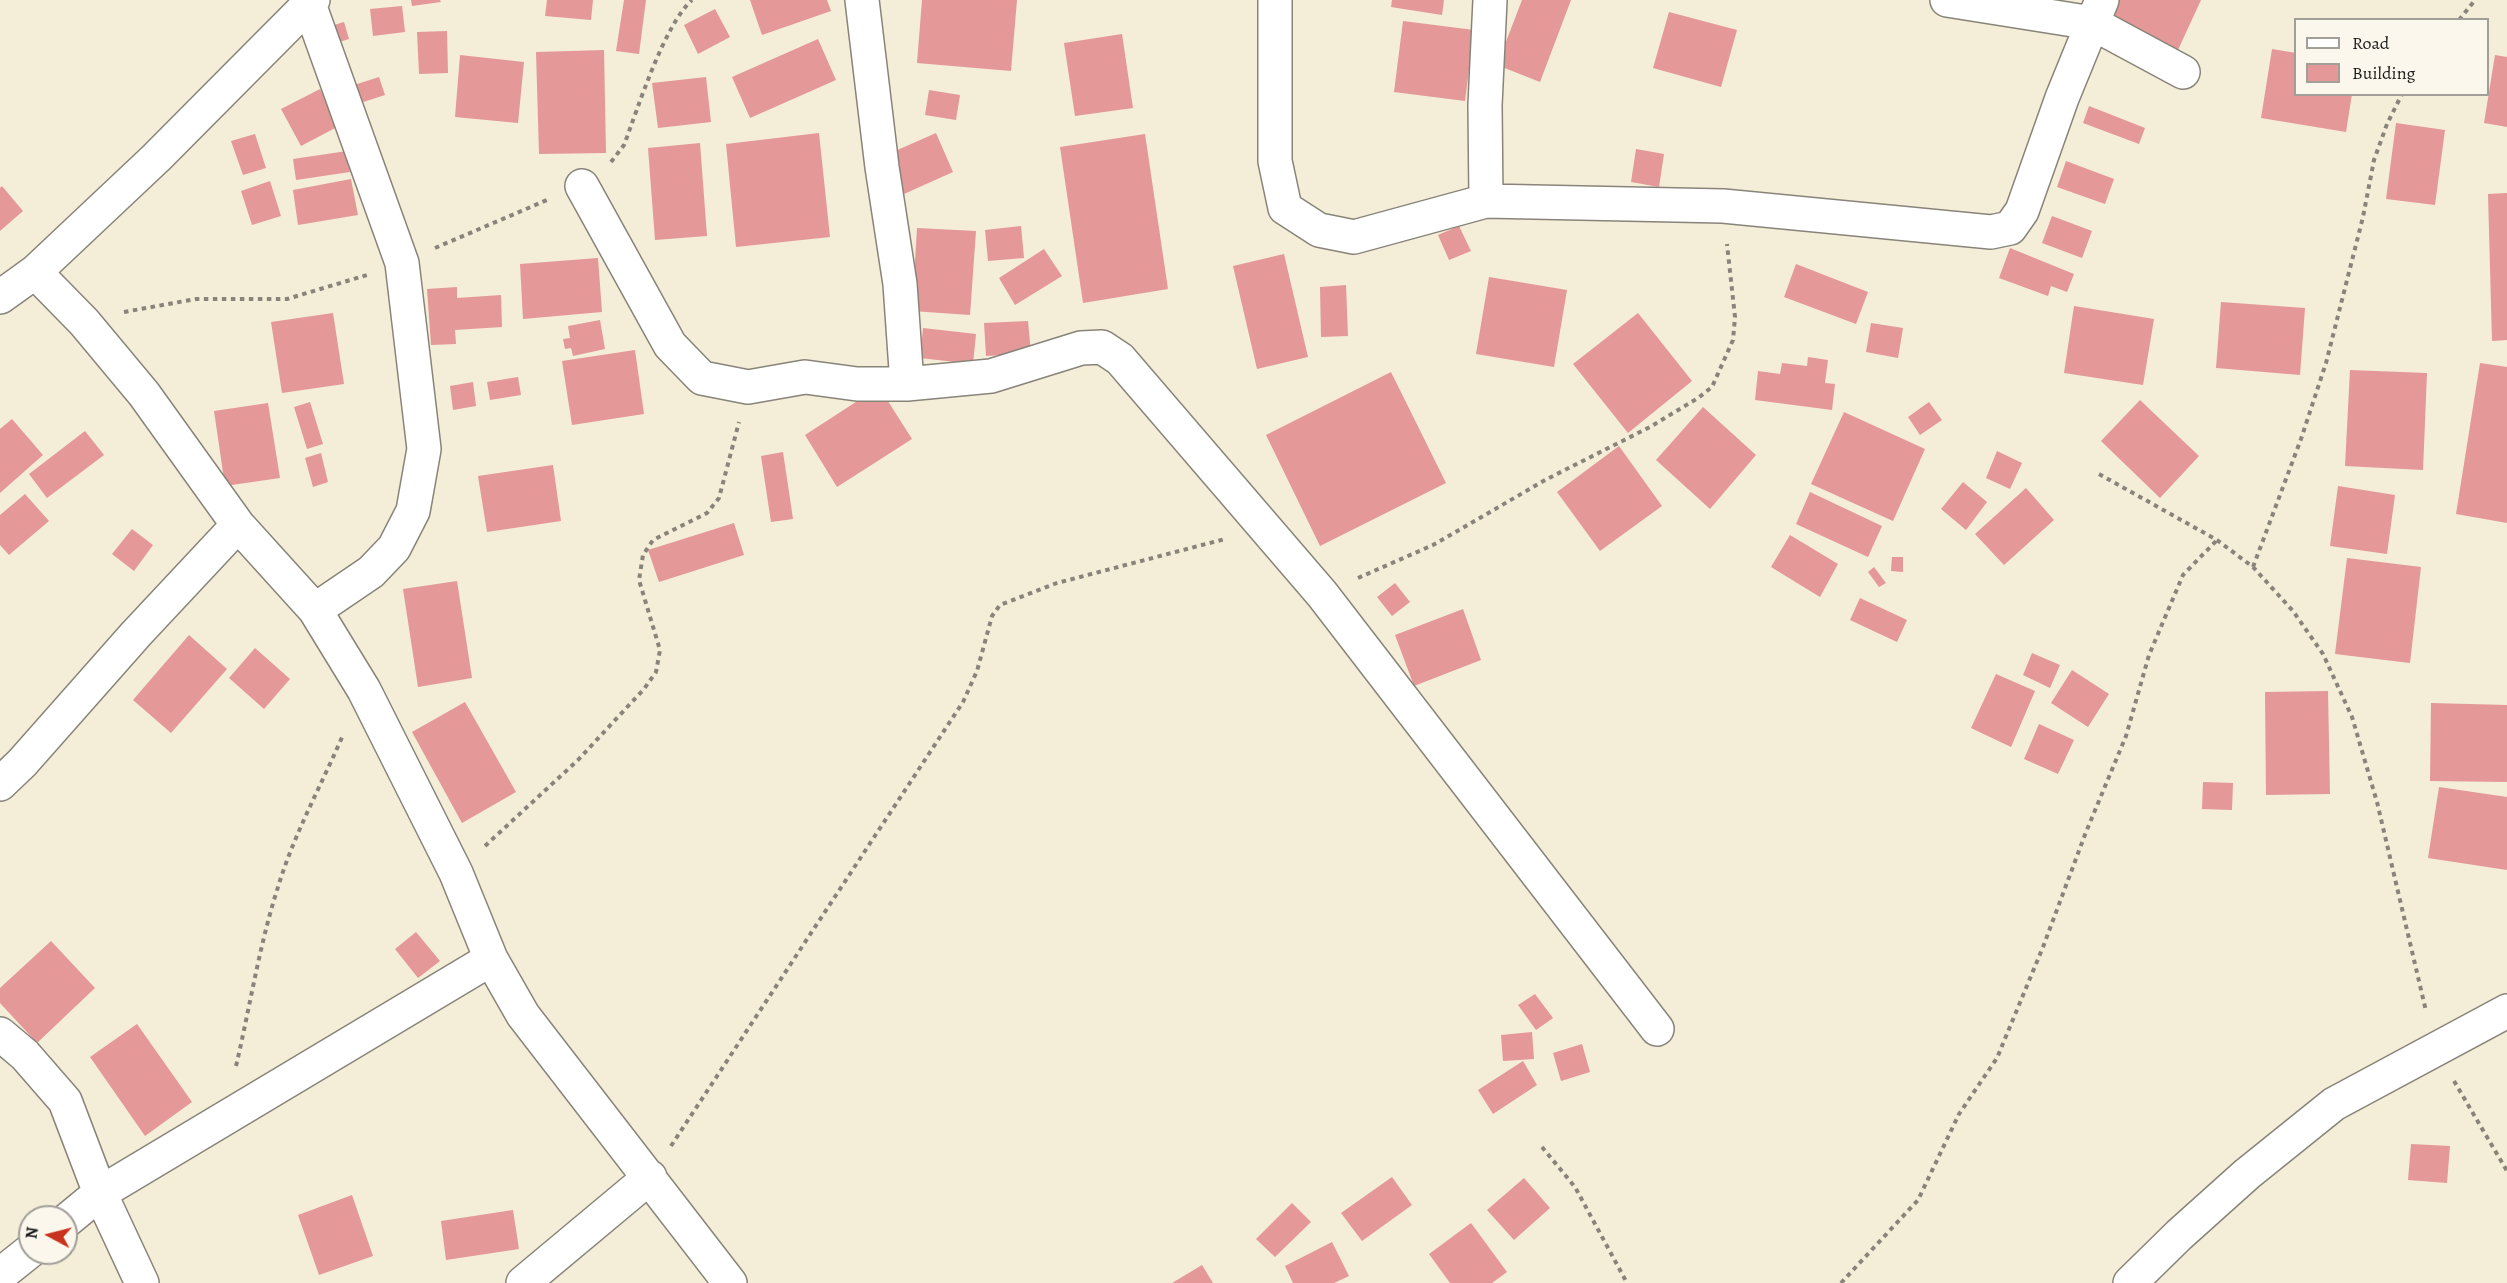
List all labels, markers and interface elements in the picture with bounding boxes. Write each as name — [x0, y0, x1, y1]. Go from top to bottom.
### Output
legend — [2294, 18, 2489, 96]
text: Road — [2352, 31, 2389, 55]
text: Building — [2352, 61, 2416, 85]
north arrow — [18, 1205, 78, 1265]
text: N — [20, 1226, 44, 1240]

